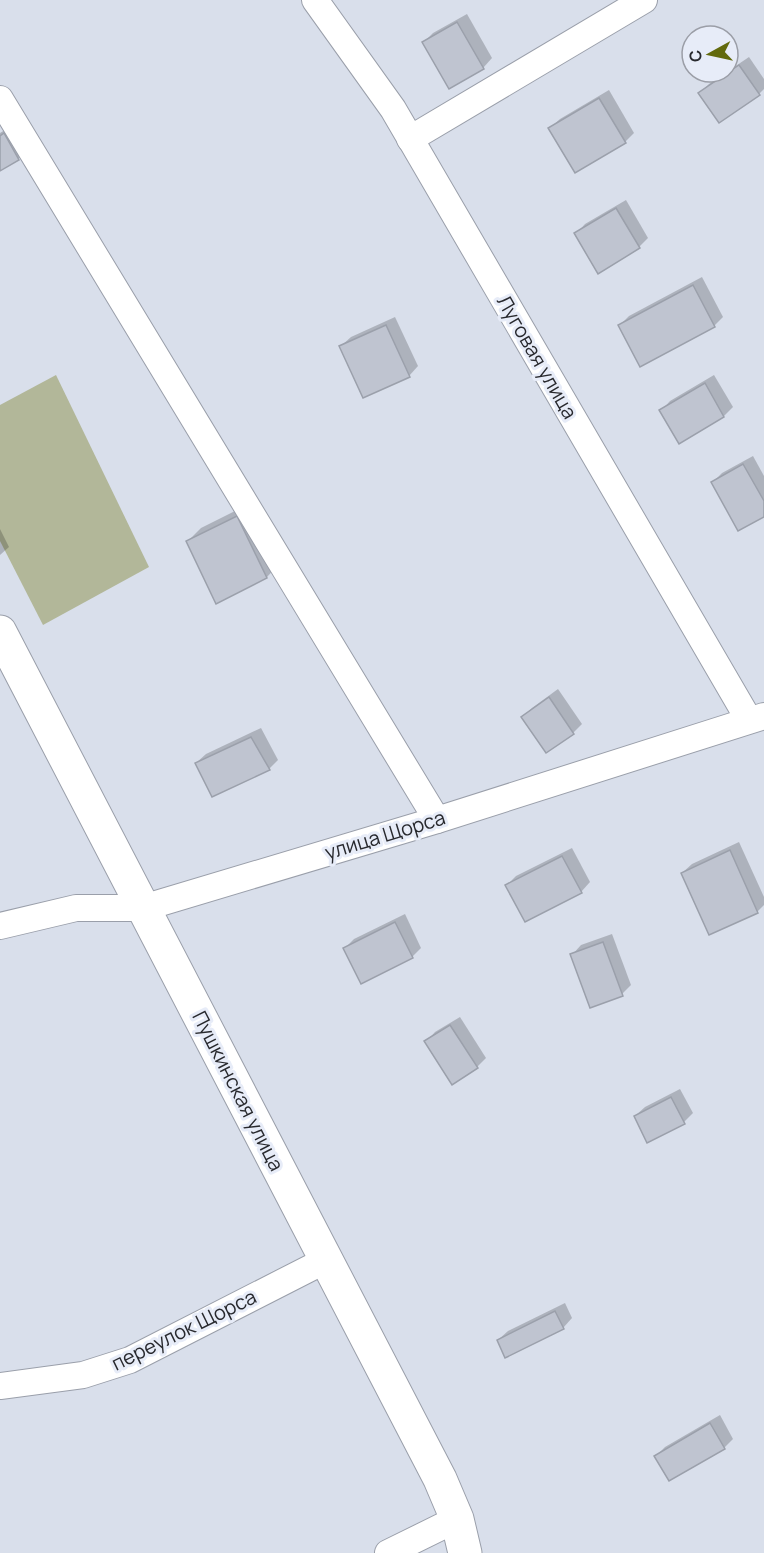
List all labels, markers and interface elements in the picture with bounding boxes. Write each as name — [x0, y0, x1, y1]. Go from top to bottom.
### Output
north arrow — [680, 24, 740, 84]
text: С — [683, 49, 707, 63]
street label: Луговая улица — [491, 290, 584, 424]
street label: улица Щорса — [321, 803, 448, 866]
street label: Пушкинская улица — [186, 1006, 290, 1175]
street label: переулок Щорса — [107, 1283, 261, 1376]

